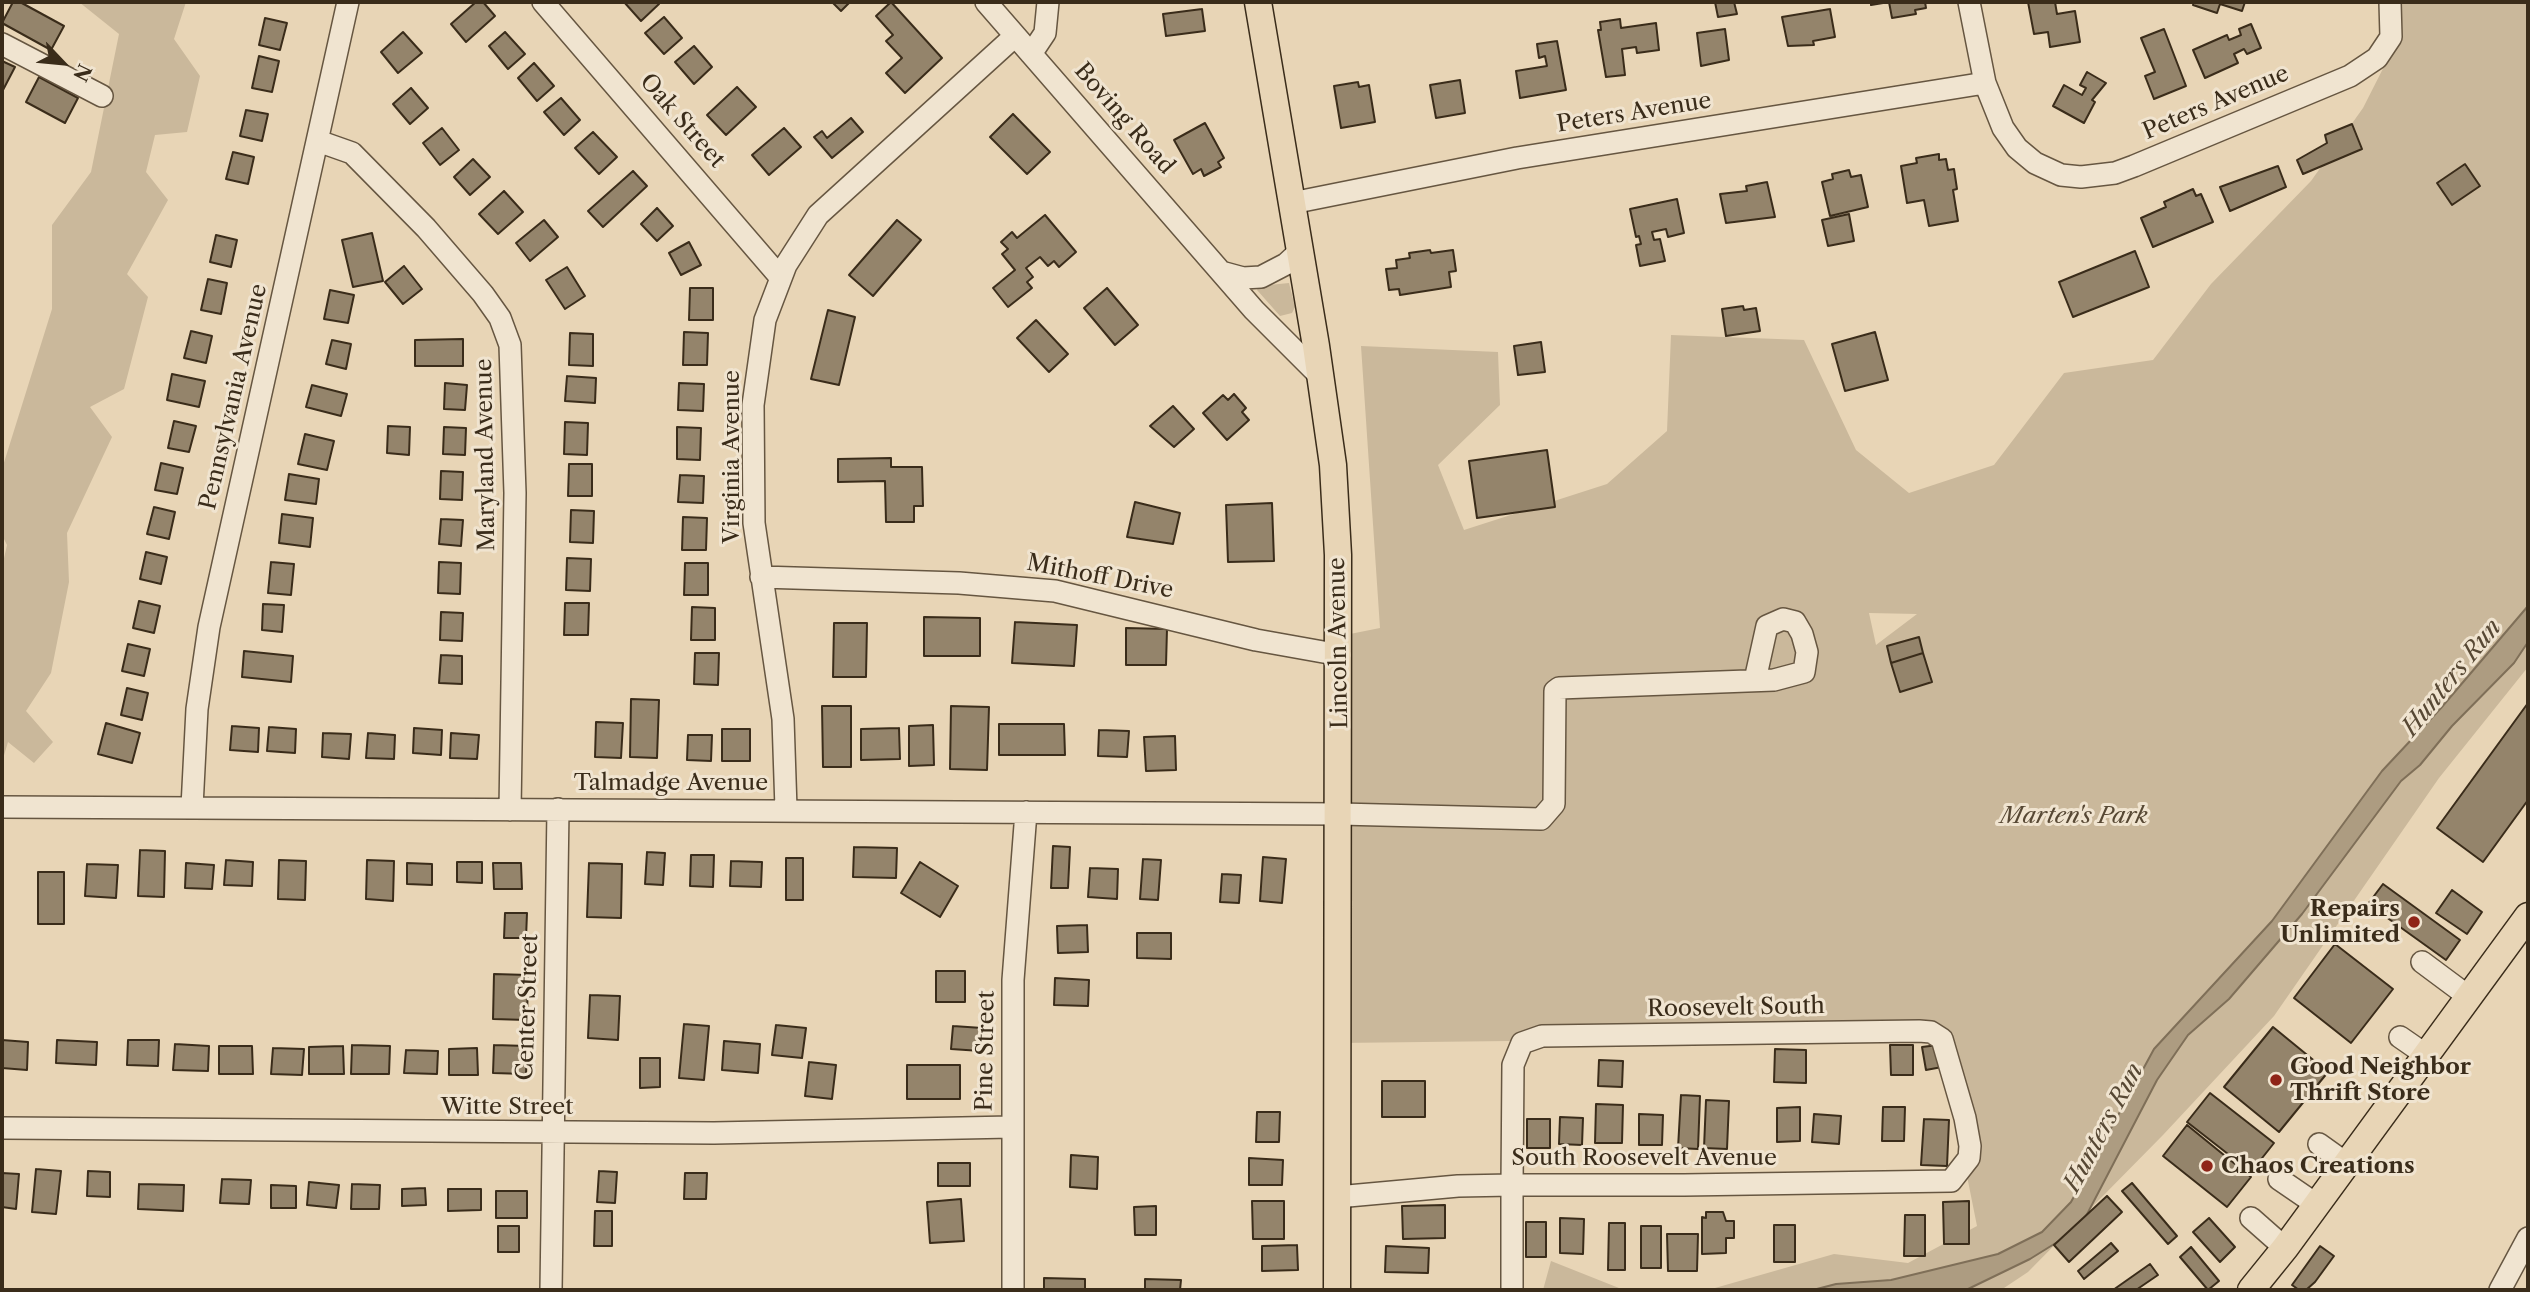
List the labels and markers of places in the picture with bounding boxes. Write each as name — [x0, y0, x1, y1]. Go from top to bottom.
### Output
place label: Repairs Unlimited — [2280, 895, 2400, 949]
marker: Repairs Unlimited — [2406, 914, 2422, 930]
place label: Good Neighbor Thrift Store — [2290, 1053, 2471, 1107]
marker: Good Neighbor Thrift Store — [2268, 1072, 2284, 1088]
place label: Chaos Creations — [2221, 1152, 2415, 1180]
marker: Chaos Creations — [2199, 1158, 2215, 1174]

